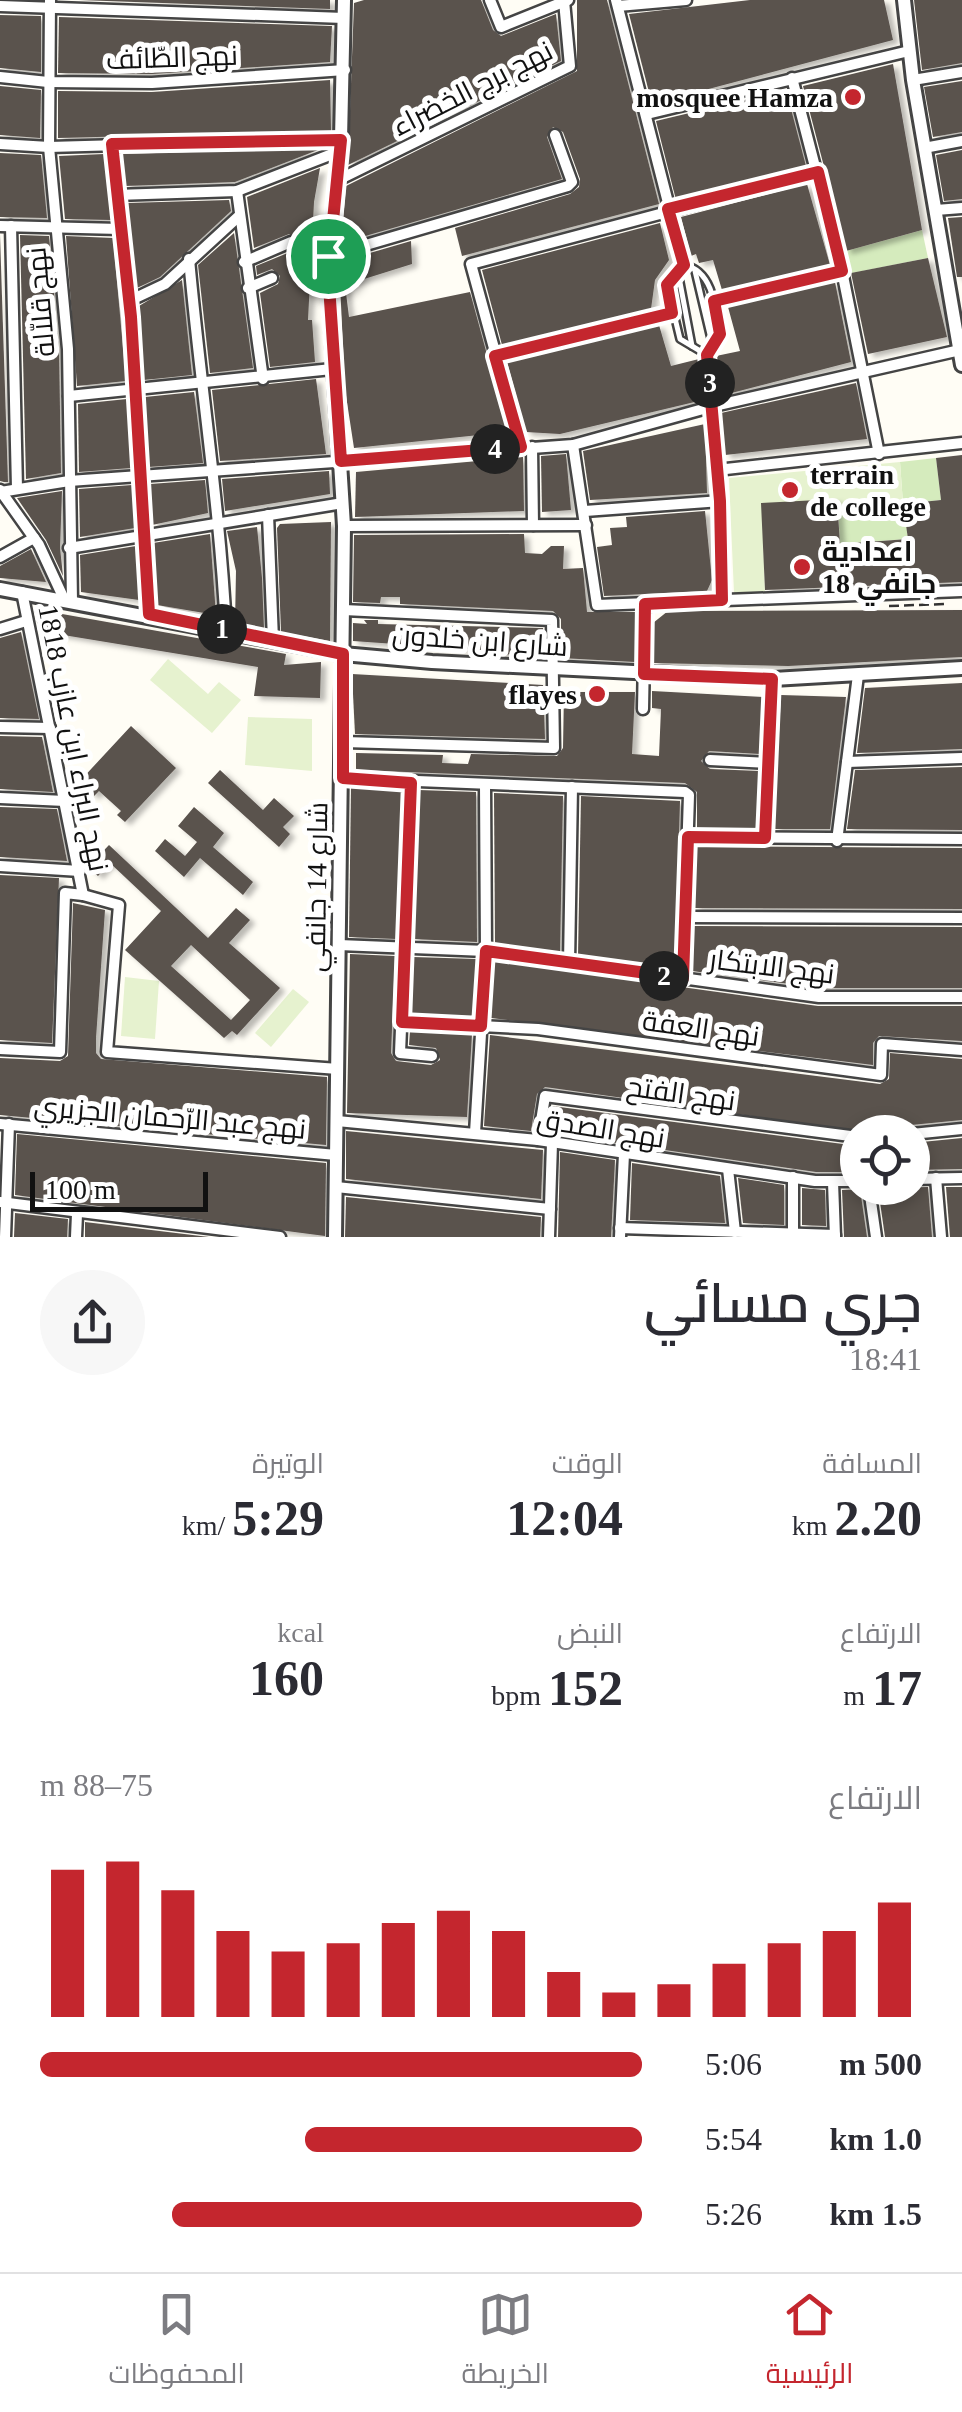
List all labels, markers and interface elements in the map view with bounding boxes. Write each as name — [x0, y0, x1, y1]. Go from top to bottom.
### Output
street label: نهج برج الخضراء — [387, 35, 559, 145]
street label: نهج الطّائف — [106, 40, 239, 78]
place label: mosquee Hamza — [636, 82, 833, 113]
marker: mosquee Hamza — [842, 86, 864, 108]
pin — [286, 214, 371, 299]
icon: arrive — [301, 229, 356, 284]
street label: نهج قلاّلة — [20, 245, 64, 358]
pin: 3 — [685, 358, 735, 408]
text: 3 — [703, 367, 717, 398]
pin: 4 — [470, 424, 520, 474]
text: 4 — [488, 433, 502, 464]
place label: terrain de college — [810, 459, 926, 522]
marker: terrain de college — [779, 479, 801, 501]
place label: اعدادية 18 جانفي — [822, 536, 936, 606]
marker: اعدادية 18 جانفي — [791, 556, 813, 578]
street label: نهج البراء ابن عازب 1818 — [29, 602, 115, 875]
pin: 1 — [197, 604, 247, 654]
text: 1 — [215, 613, 229, 644]
street label: شارع ابن خلدون — [391, 619, 569, 665]
place label: flayes — [509, 679, 577, 710]
marker: flayes — [586, 683, 608, 705]
street label: شارع 14 جانفي — [300, 802, 339, 972]
street label: نهج الابتكار — [705, 943, 836, 993]
pin: 2 — [639, 951, 689, 1001]
text: 2 — [657, 960, 671, 991]
street label: نهج العفة — [640, 1005, 761, 1055]
street label: نهج الفتح — [624, 1071, 737, 1119]
street label: نهج عبد الرّحمان الجزيري — [32, 1090, 307, 1151]
street label: نهج الصدق — [534, 1103, 667, 1157]
map controls — [840, 1115, 930, 1205]
button: locate — [840, 1115, 930, 1205]
scale bar — [30, 1167, 208, 1212]
text: 100 m — [45, 1174, 116, 1205]
button: share — [40, 1270, 145, 1375]
text: جري مسائي — [644, 1273, 922, 1334]
text: 18:41 — [849, 1341, 922, 1377]
text: الوتيرة — [252, 1448, 324, 1479]
text: الوقت — [552, 1448, 623, 1479]
text: المسافة — [822, 1448, 922, 1479]
text: 5:29 — [232, 1490, 324, 1546]
text: 12:04 — [506, 1490, 623, 1546]
text: 2.20 — [835, 1490, 922, 1546]
text: /km — [182, 1510, 232, 1541]
text: km — [792, 1510, 835, 1541]
text: kcal — [277, 1617, 324, 1648]
text: النبض — [557, 1618, 623, 1649]
text: الارتفاع — [840, 1618, 922, 1649]
text: 160 — [249, 1650, 324, 1706]
text: 152 — [548, 1660, 623, 1716]
text: 17 — [872, 1660, 922, 1716]
text: bpm — [491, 1680, 548, 1711]
text: m — [843, 1680, 872, 1711]
text: 75–88 m — [40, 1767, 153, 1803]
text: الارتفاع — [828, 1780, 922, 1816]
text: 5:06 — [705, 2046, 762, 2082]
text: 500 m — [839, 2046, 922, 2082]
text: 5:54 — [705, 2121, 762, 2157]
text: 1.0 km — [830, 2121, 922, 2157]
text: 5:26 — [705, 2196, 762, 2232]
text: 1.5 km — [830, 2196, 922, 2232]
tab: المحفوظات — [108, 2287, 245, 2399]
tab: الخريطة — [462, 2287, 549, 2399]
tab: الرئيسية — [766, 2287, 854, 2399]

